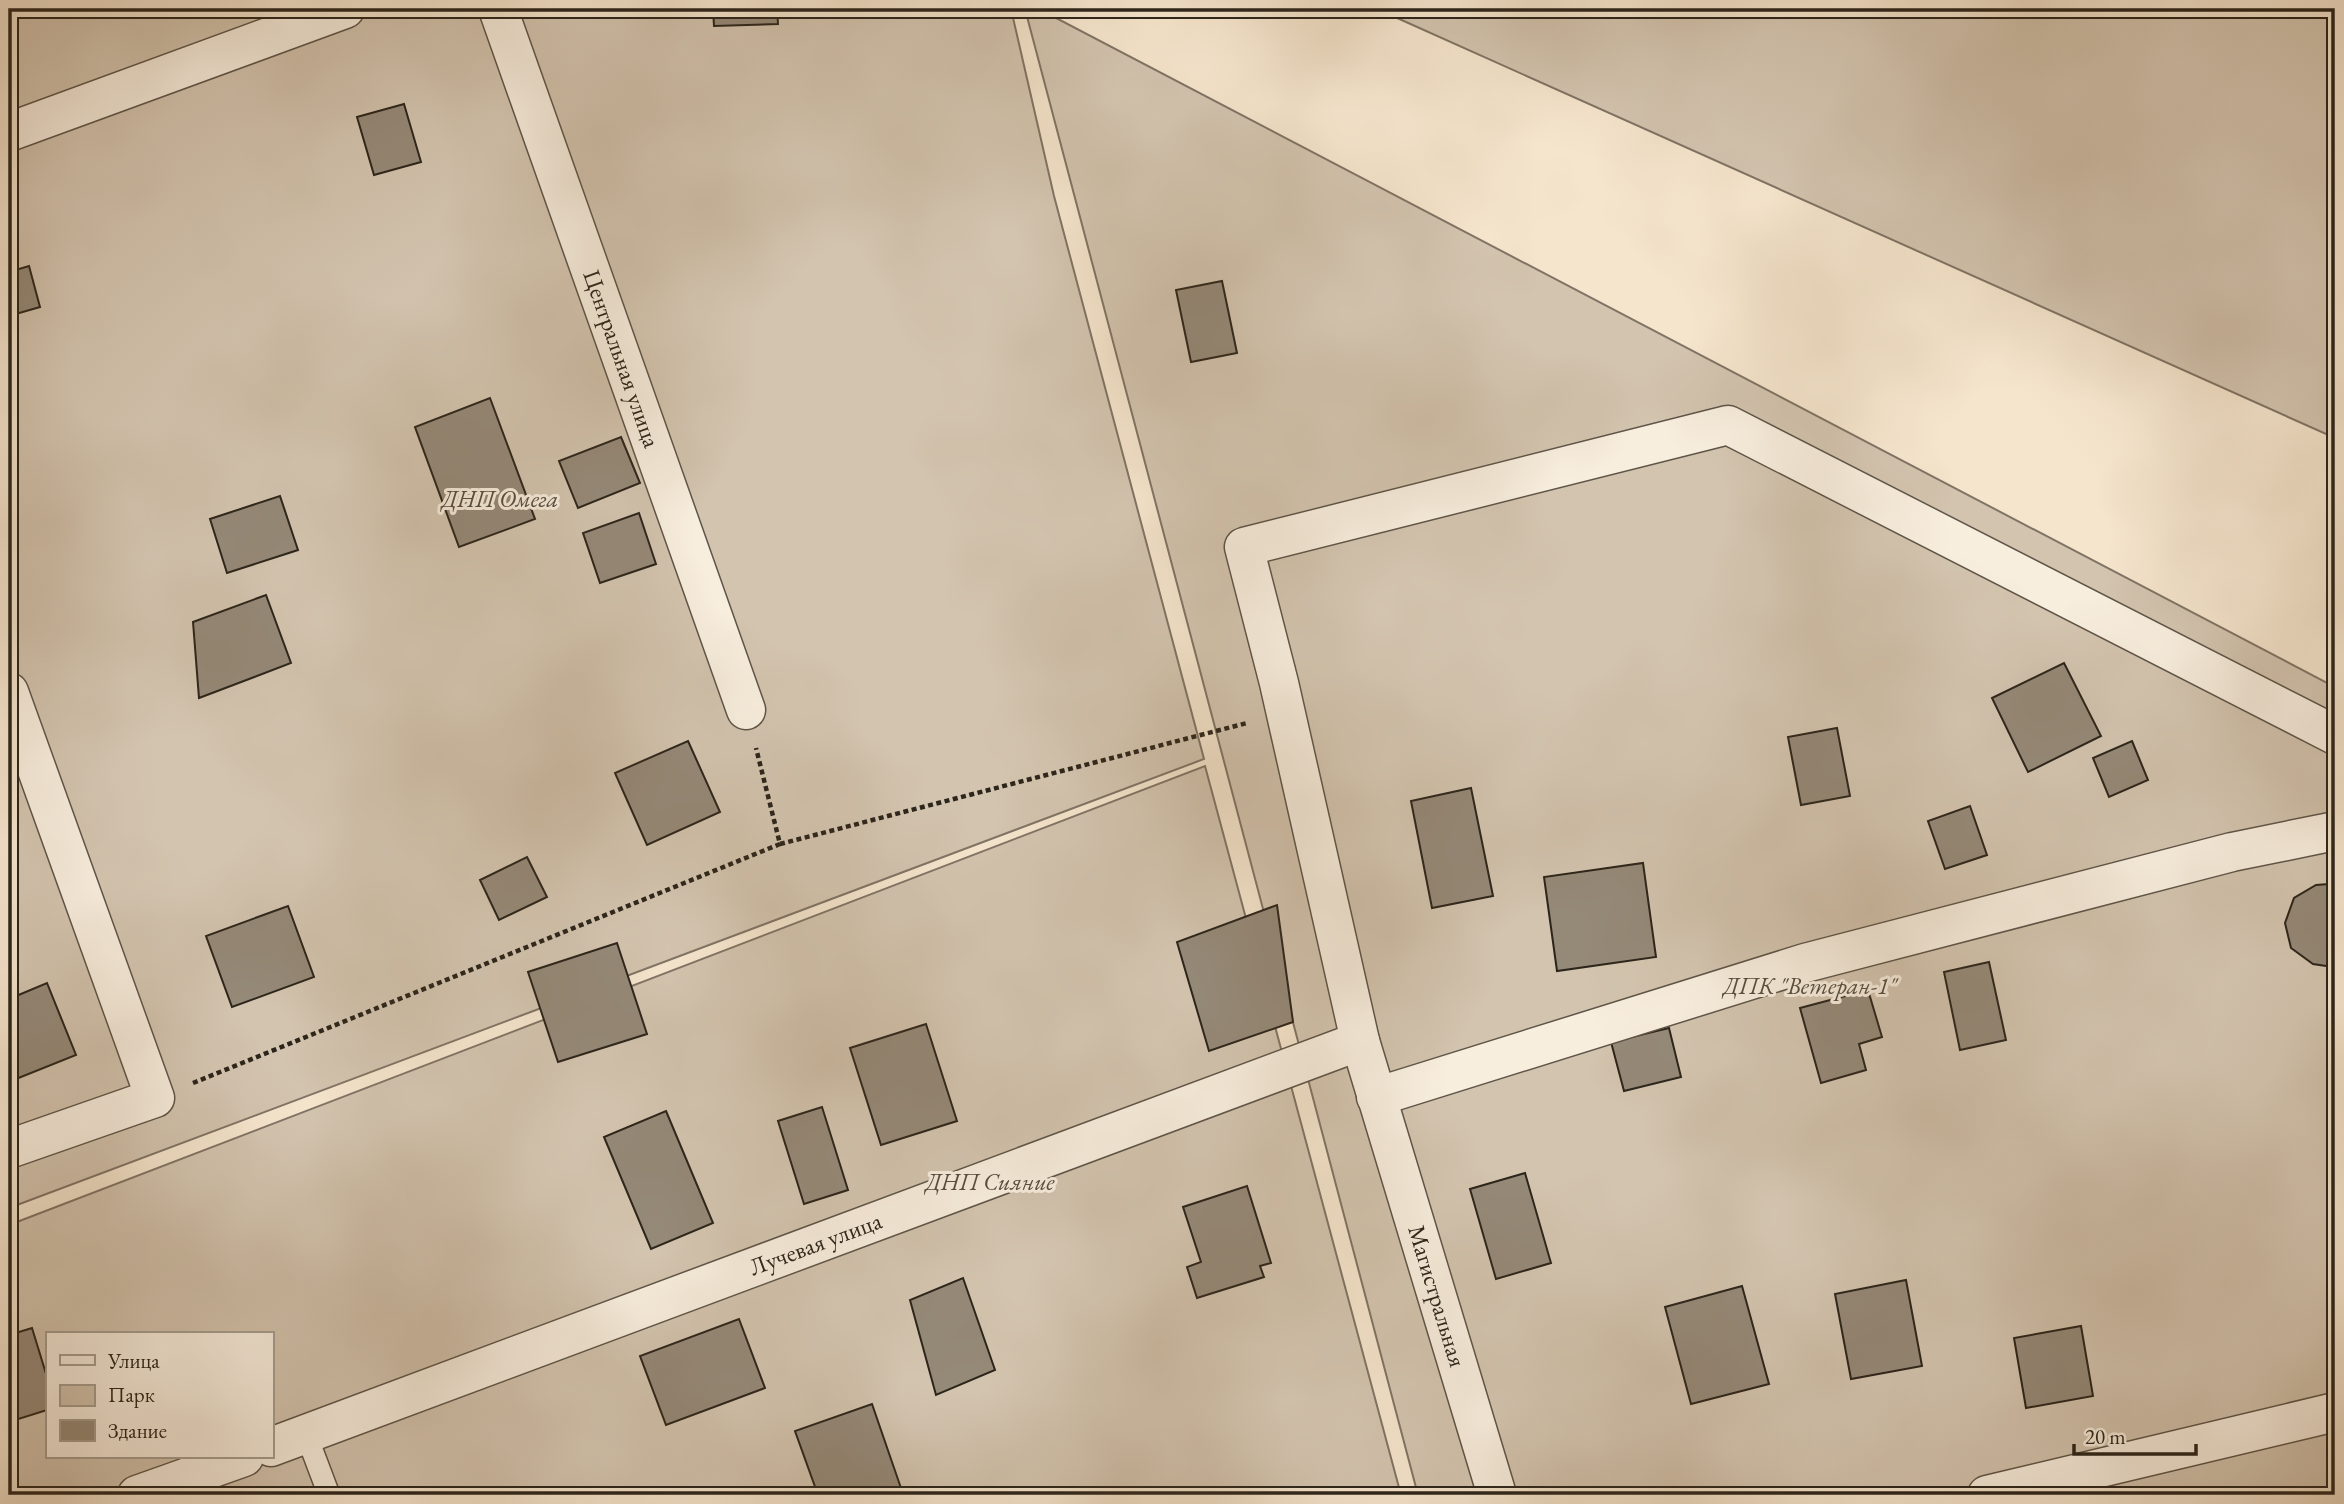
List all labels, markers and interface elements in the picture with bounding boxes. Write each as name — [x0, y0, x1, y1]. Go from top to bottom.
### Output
street label: Центральная улица — [576, 265, 668, 452]
park label: ДНП Омега — [440, 483, 558, 514]
park label: ДПК "Ветеран-1" — [1721, 970, 1899, 1001]
park label: ДНП Сияние — [924, 1166, 1055, 1197]
street label: Лучевая улица — [745, 1205, 886, 1282]
street label: Магистральная — [1401, 1221, 1474, 1371]
legend — [46, 1332, 273, 1458]
text: Улица — [107, 1347, 160, 1374]
text: Парк — [108, 1381, 155, 1408]
scale bar — [2074, 1413, 2197, 1457]
text: Здание — [108, 1417, 167, 1444]
text: 20 m — [2085, 1423, 2126, 1450]

